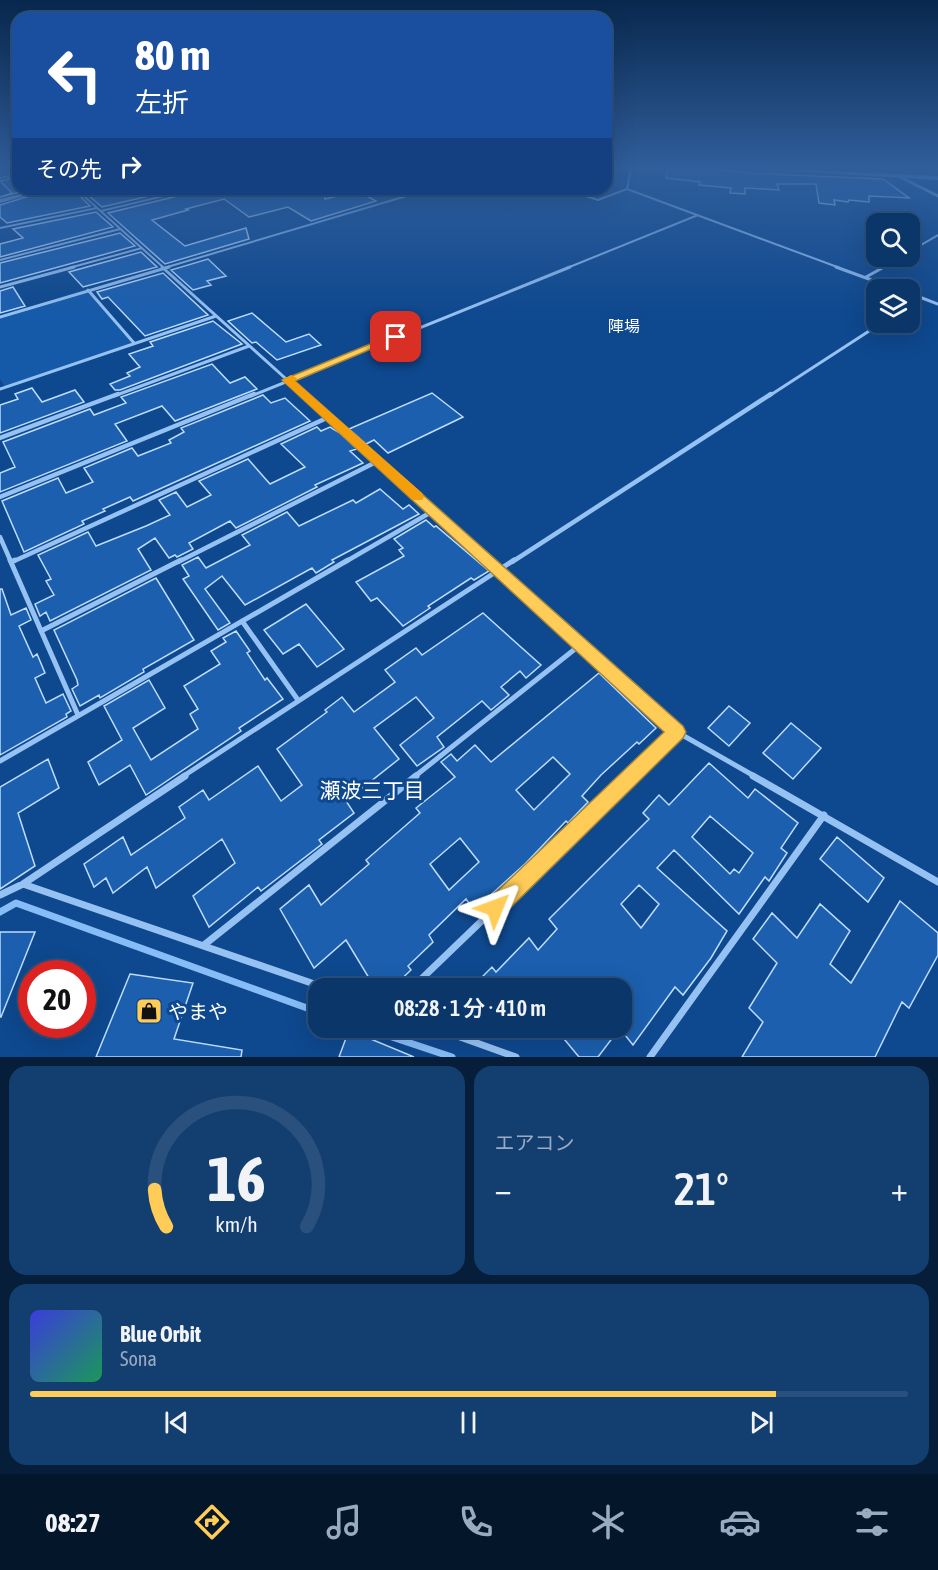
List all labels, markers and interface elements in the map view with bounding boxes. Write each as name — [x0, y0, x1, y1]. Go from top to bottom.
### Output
text: 80 m — [135, 31, 210, 79]
icon: left — [36, 36, 114, 114]
text: 左折 — [135, 87, 189, 118]
icon: right — [114, 150, 147, 183]
text: その先 — [36, 156, 102, 182]
map controls — [866, 213, 920, 333]
button: search — [866, 213, 920, 267]
button: layers — [866, 279, 920, 333]
pin — [370, 311, 421, 362]
district label: 陣場 — [608, 317, 640, 335]
icon: arrive — [379, 320, 412, 353]
district label: 瀬波三丁目 — [320, 778, 425, 802]
position arrow — [463, 876, 527, 940]
speed limit sign: 20 — [18, 960, 96, 1038]
text: 08:28 · 1 分 · 410 m — [394, 995, 546, 1021]
shop icon: やまや — [134, 996, 164, 1026]
place label: やまや — [168, 1000, 228, 1023]
text: エアコン — [495, 1131, 575, 1154]
text: 16 — [207, 1143, 266, 1214]
text: 21° — [674, 1163, 729, 1215]
text: − — [495, 1170, 512, 1208]
text: + — [891, 1170, 908, 1208]
text: km/h — [215, 1213, 258, 1238]
text: Blue Orbit — [120, 1321, 201, 1347]
text: Sona — [120, 1347, 157, 1370]
icon: previous — [160, 1406, 193, 1439]
icon: pause — [452, 1406, 485, 1439]
icon: next — [745, 1406, 778, 1439]
icon: directions — [191, 1501, 233, 1543]
icon: music — [323, 1501, 365, 1543]
icon: phone — [455, 1501, 497, 1543]
icon: climate — [587, 1501, 629, 1543]
icon: car — [719, 1501, 761, 1543]
icon: filters — [851, 1501, 893, 1543]
text: 08:27 — [45, 1507, 101, 1538]

